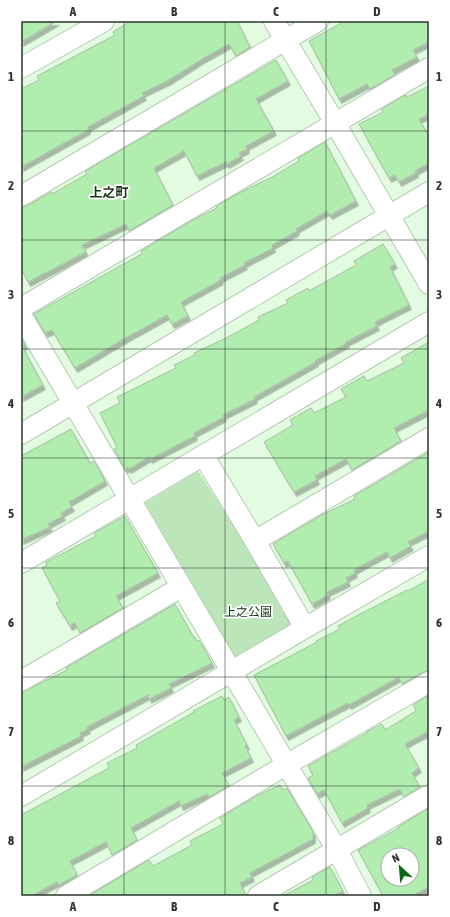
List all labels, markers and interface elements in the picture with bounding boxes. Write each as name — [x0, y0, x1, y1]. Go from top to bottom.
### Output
text: A — [69, 4, 77, 19]
text: B — [171, 4, 178, 19]
text: C — [273, 4, 279, 19]
text: D — [373, 4, 381, 19]
text: 1 — [8, 69, 14, 84]
text: 1 — [436, 69, 442, 84]
text: 2 — [8, 178, 14, 193]
text: 2 — [436, 178, 442, 193]
district label: 上之町 — [89, 185, 129, 200]
text: 3 — [8, 287, 14, 302]
text: 3 — [436, 287, 442, 302]
text: 4 — [7, 396, 14, 411]
text: 4 — [435, 396, 442, 411]
text: 5 — [8, 506, 14, 521]
text: 5 — [436, 506, 442, 521]
park label: 上之公園 — [224, 605, 272, 619]
text: 6 — [8, 615, 14, 630]
text: 6 — [436, 615, 442, 630]
text: 7 — [8, 724, 14, 739]
text: 7 — [436, 724, 442, 739]
text: 8 — [8, 833, 14, 848]
text: 8 — [436, 833, 442, 848]
north arrow — [380, 847, 420, 887]
text: N — [390, 851, 401, 865]
text: A — [69, 899, 77, 914]
text: B — [171, 899, 178, 914]
text: C — [273, 899, 279, 914]
text: D — [373, 899, 381, 914]

